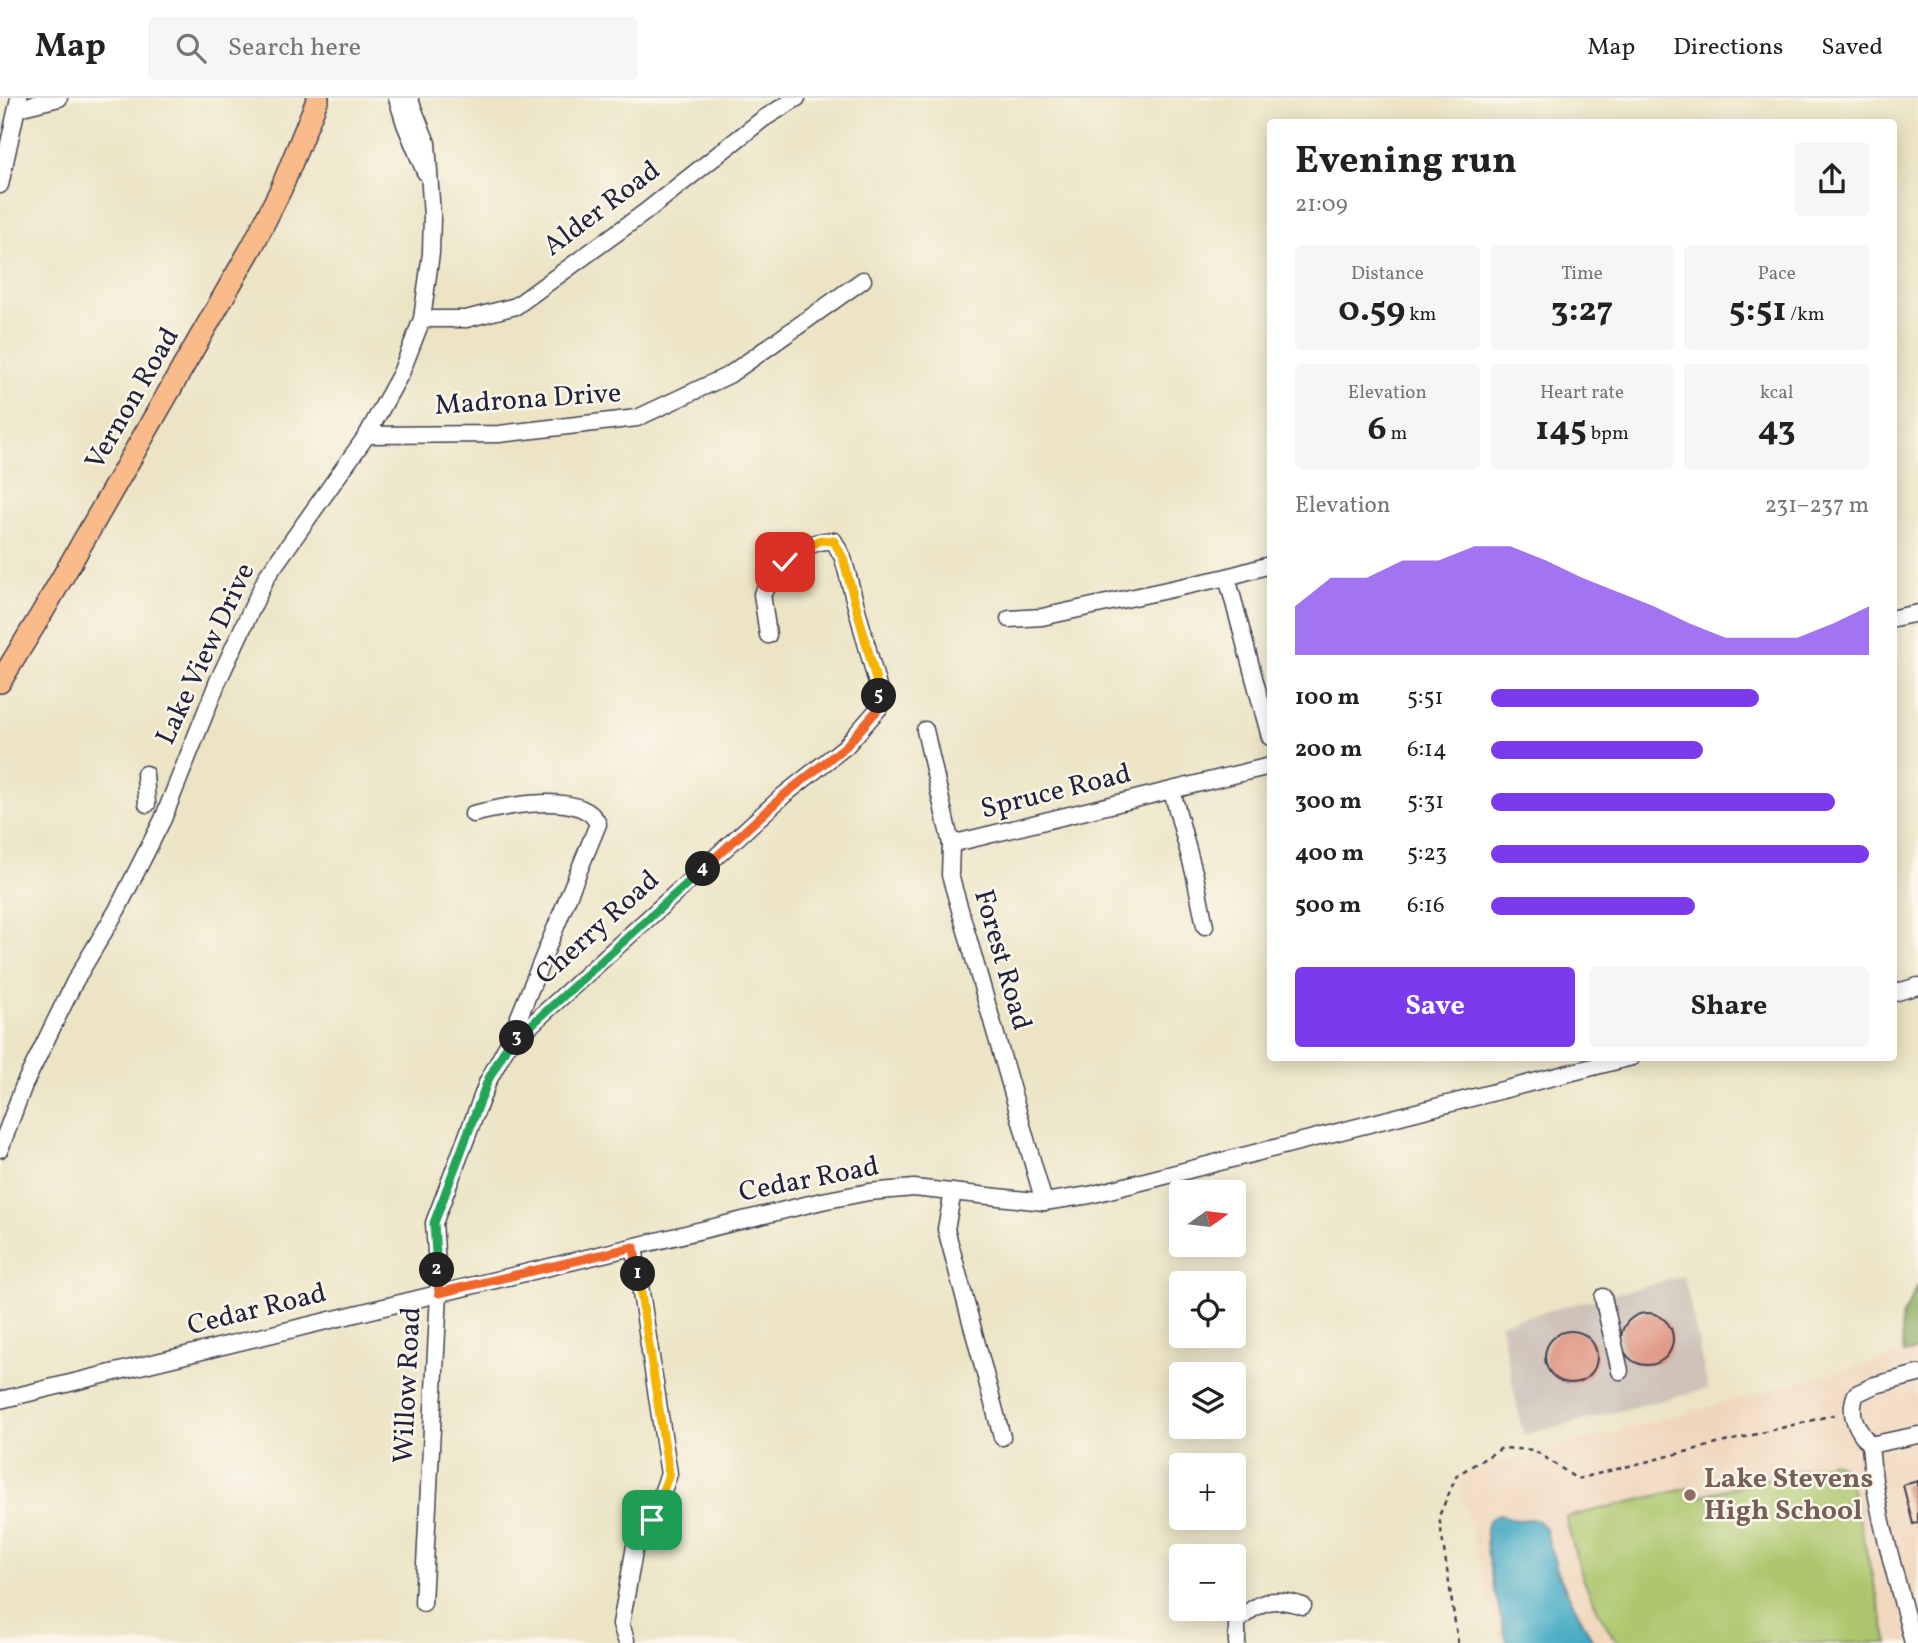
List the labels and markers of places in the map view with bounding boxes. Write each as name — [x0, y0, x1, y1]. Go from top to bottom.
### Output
pin — [755, 532, 815, 592]
pin: 5 — [862, 678, 896, 714]
pin: 4 — [686, 852, 720, 886]
pin: 3 — [500, 1020, 534, 1056]
pin: 2 — [420, 1252, 454, 1288]
pin: 1 — [620, 1256, 656, 1292]
place label: Lake Stevens High School — [1704, 1460, 1873, 1531]
marker: Lake Stevens High School — [1682, 1487, 1698, 1503]
pin — [622, 1490, 682, 1550]

